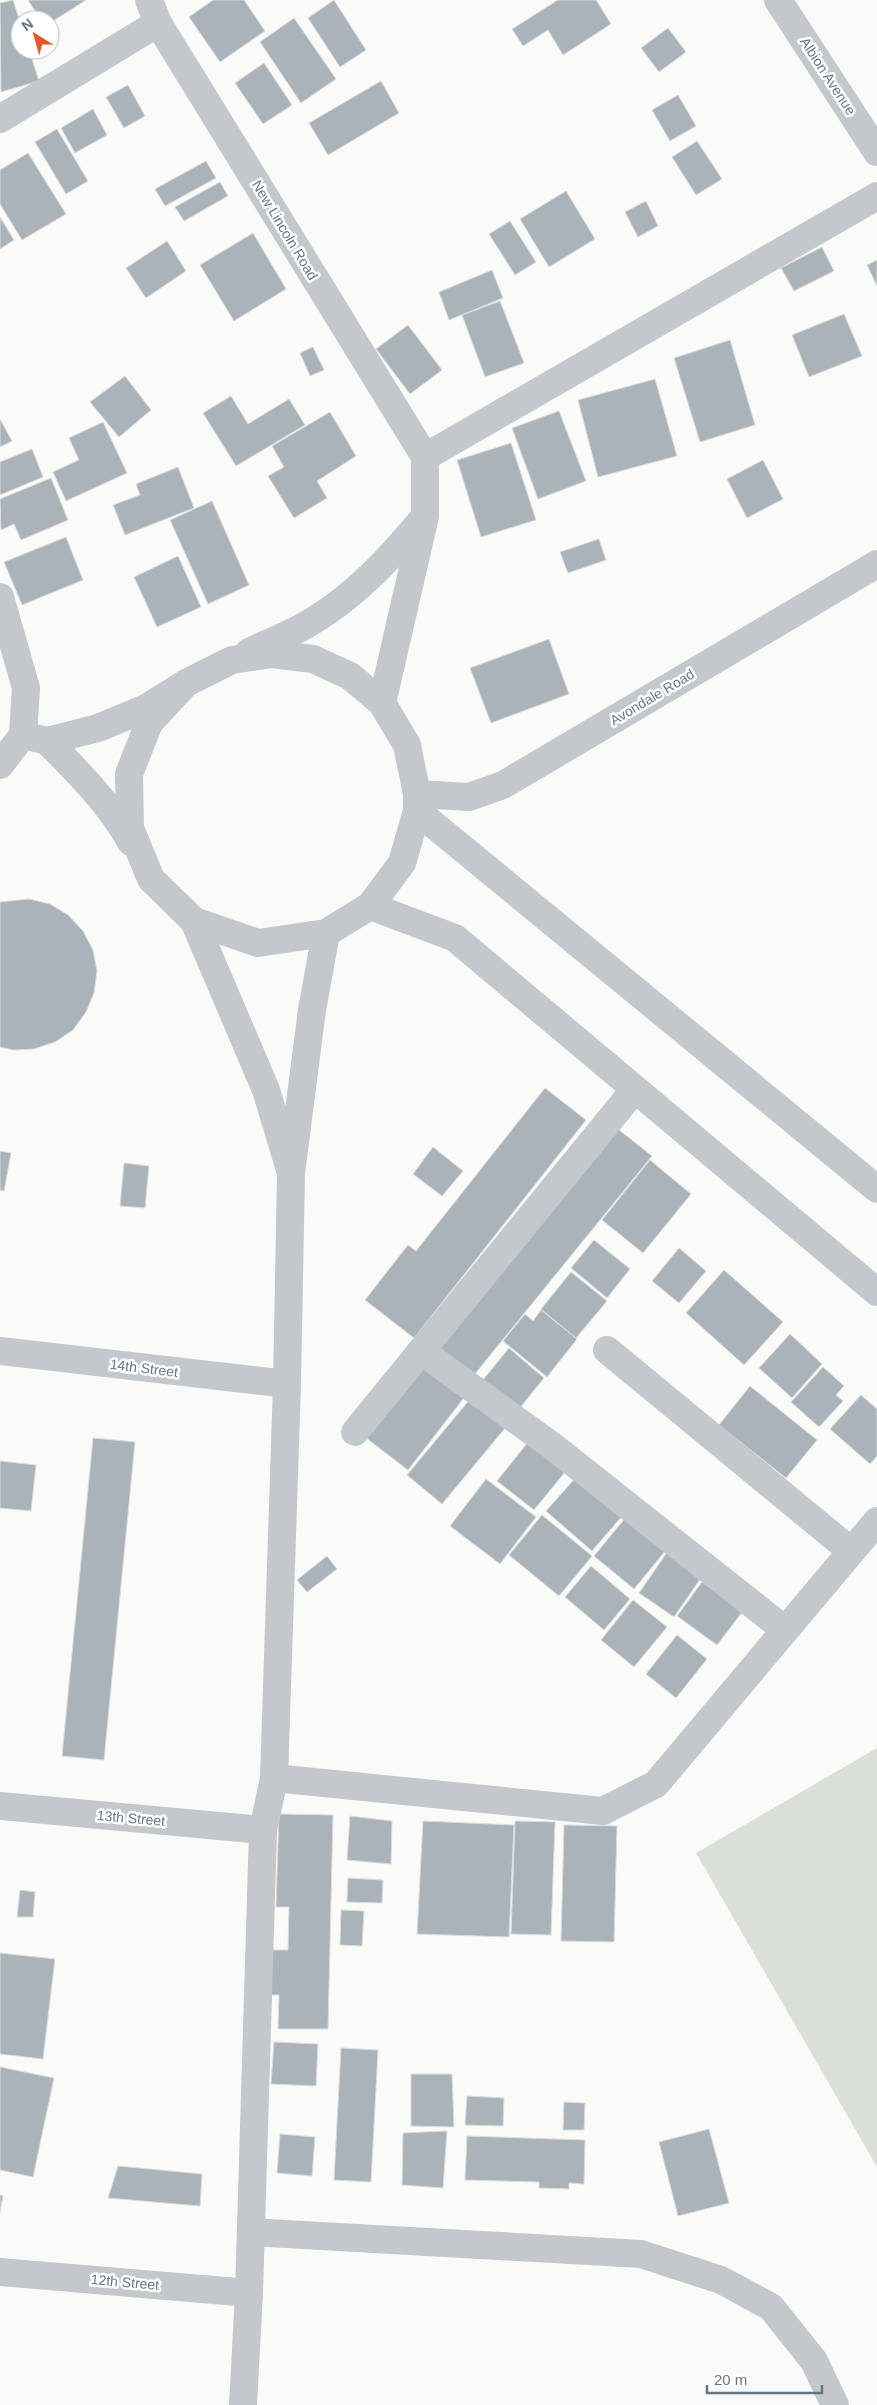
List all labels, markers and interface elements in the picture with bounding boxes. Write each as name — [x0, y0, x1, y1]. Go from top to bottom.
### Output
north arrow — [10, 10, 60, 60]
text: N — [18, 15, 36, 34]
street label: Albion Avenue — [797, 34, 859, 118]
street label: New Lincoln Road — [249, 177, 321, 283]
street label: Avondale Road — [607, 666, 697, 728]
street label: 14th Street — [109, 1356, 179, 1380]
street label: 13th Street — [96, 1807, 166, 1829]
street label: 12th Street — [90, 2271, 160, 2293]
scale bar — [707, 2362, 822, 2394]
text: 20 m — [714, 2371, 747, 2388]

